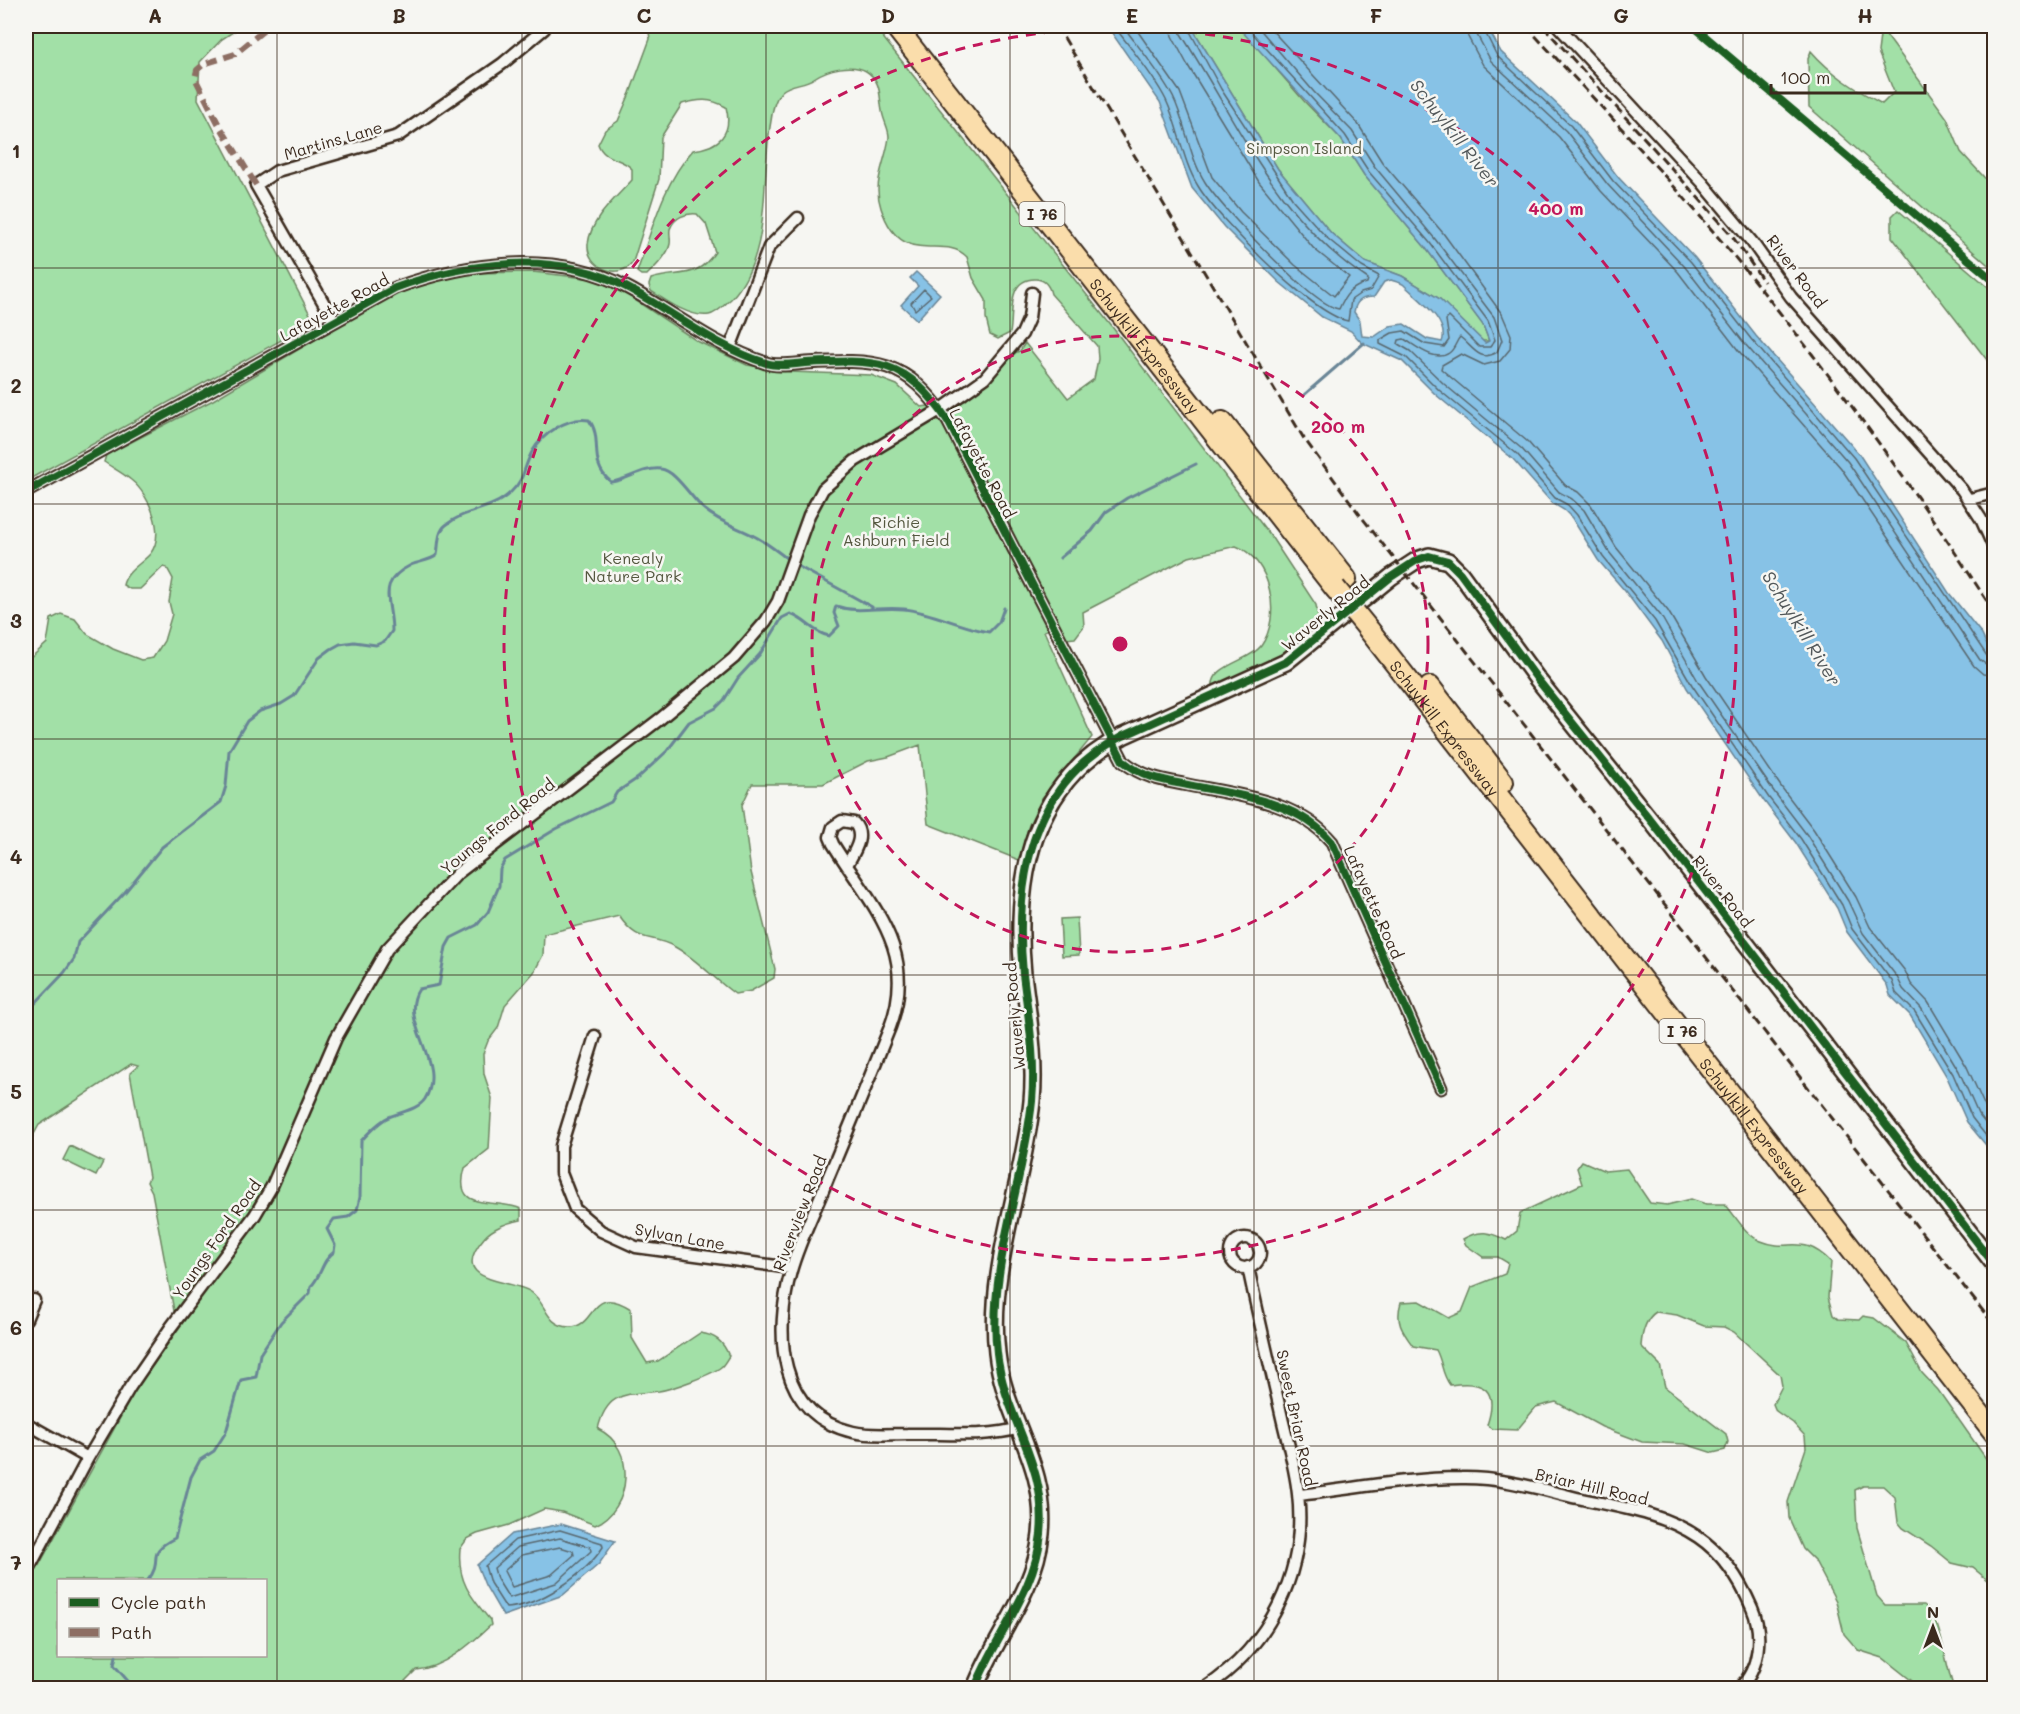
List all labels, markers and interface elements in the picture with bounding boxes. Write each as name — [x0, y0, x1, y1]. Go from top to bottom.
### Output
text: A — [148, 2, 162, 28]
text: B — [392, 2, 406, 28]
text: C — [637, 2, 652, 28]
text: D — [881, 2, 895, 28]
text: E — [1126, 2, 1138, 28]
text: F — [1370, 2, 1383, 28]
text: G — [1613, 2, 1629, 28]
text: H — [1857, 2, 1873, 28]
scale bar — [1771, 57, 1926, 95]
text: 100 m — [1780, 65, 1830, 89]
water label: Schuylkill River — [1405, 74, 1505, 192]
street label: Martins Lane — [281, 116, 385, 164]
text: 1 — [12, 137, 20, 163]
park label: Simpson Island — [1246, 137, 1362, 158]
text: 400 m — [1528, 196, 1584, 220]
road number: I 76 — [1020, 202, 1064, 226]
street label: River Road — [1763, 230, 1831, 312]
street label: Lafayette Road — [276, 268, 392, 346]
street label: Schuylkill Expressway — [1086, 274, 1205, 418]
text: 2 — [10, 372, 22, 398]
street label: Lafayette Road — [945, 404, 1021, 522]
text: 200 m — [1311, 414, 1365, 438]
park label: Richie Ashburn Field — [843, 511, 949, 550]
park label: Kenealy Nature Park — [585, 547, 681, 586]
water label: Schuylkill River — [1757, 566, 1847, 690]
street label: Waverly Road — [1277, 571, 1373, 655]
text: 3 — [10, 607, 22, 633]
centre of rings — [1110, 634, 1130, 654]
street label: Schuylkill Expressway — [1386, 656, 1505, 800]
street label: Youngs Ford Road — [435, 773, 559, 879]
street label: Lafayette Road — [1340, 842, 1408, 962]
text: 4 — [10, 843, 23, 869]
street label: River Road — [1688, 850, 1758, 932]
street label: Waverly Road — [999, 961, 1029, 1071]
road number: I 76 — [1660, 1019, 1704, 1043]
street label: Schuylkill Expressway — [1696, 1053, 1815, 1198]
text: 5 — [10, 1078, 22, 1104]
street label: Riverview Road — [767, 1152, 831, 1274]
street label: Youngs Ford Road — [167, 1175, 265, 1303]
street label: Sylvan Lane — [633, 1218, 727, 1254]
text: 6 — [10, 1314, 22, 1340]
street label: Sweet Briar Road — [1272, 1348, 1322, 1488]
street label: Briar Hill Road — [1533, 1463, 1651, 1509]
text: 7 — [10, 1549, 22, 1575]
legend — [57, 1579, 267, 1657]
text: Cycle path — [111, 1590, 206, 1614]
north arrow — [1903, 1597, 1963, 1657]
text: N — [1927, 1601, 1939, 1622]
text: Path — [111, 1620, 151, 1644]

